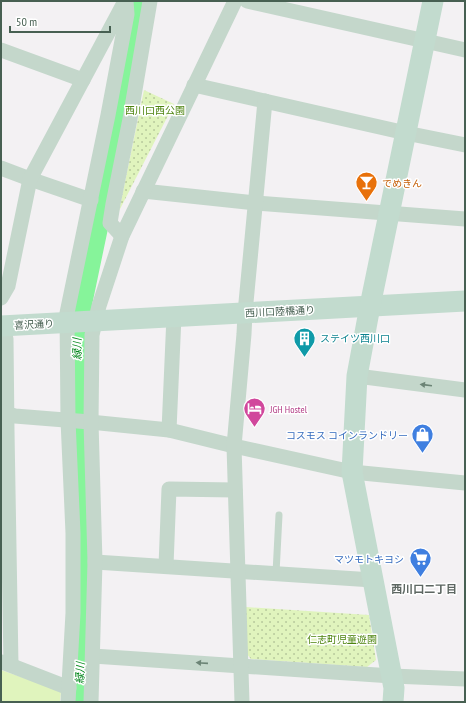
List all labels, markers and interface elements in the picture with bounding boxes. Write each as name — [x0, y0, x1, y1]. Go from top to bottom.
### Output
scale bar — [10, 8, 110, 34]
text: 50 m — [16, 14, 37, 29]
park label: 西川口西公園 — [125, 104, 185, 117]
bar icon: でめきん — [354, 170, 380, 203]
place label: でめきん — [382, 177, 422, 190]
street label: 西川口陸橋通り — [245, 303, 315, 320]
street label: 喜沢通り — [14, 317, 54, 332]
building icon: ステイツ西川口 — [291, 325, 317, 358]
place label: ステイツ西川口 — [320, 332, 390, 345]
water label: 緑川 — [70, 337, 84, 360]
one-way arrow — [420, 382, 432, 388]
hotel icon: JGH Hostel — [242, 396, 268, 429]
place label: JGH Hostel — [269, 403, 308, 416]
shop icon: コスモス コインランドリー — [410, 422, 436, 455]
place label: コスモス コインランドリー — [286, 429, 408, 442]
supermarket icon: マツモトキヨシ — [407, 546, 433, 579]
place label: マツモトキヨシ — [334, 553, 404, 566]
district label: 西川口二丁目 — [391, 582, 457, 596]
park label: 仁志町児童遊園 — [307, 633, 377, 646]
one-way arrow — [196, 659, 208, 666]
water label: 緑川 — [73, 661, 87, 684]

